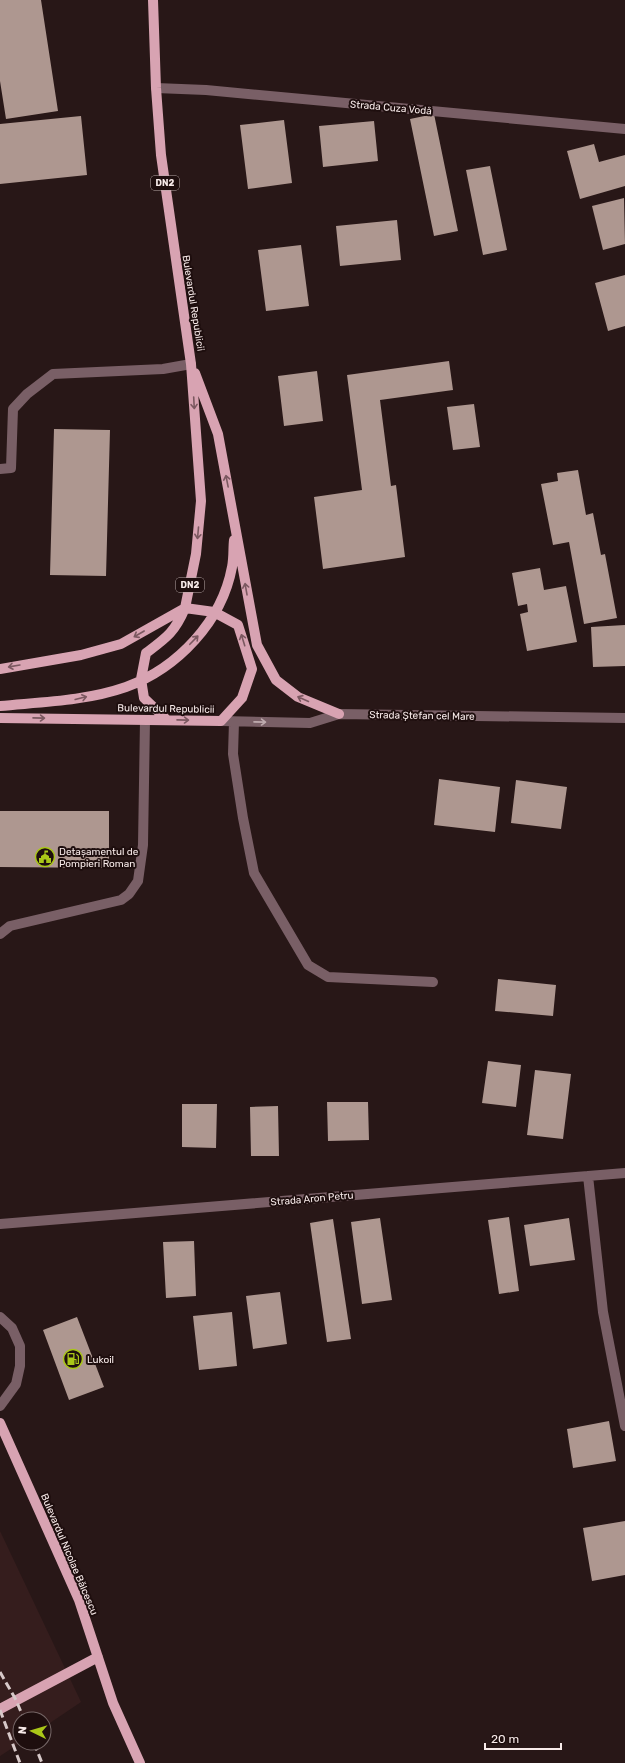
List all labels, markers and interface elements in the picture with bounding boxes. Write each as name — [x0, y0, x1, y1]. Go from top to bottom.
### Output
street label: Strada Cuza Vodă — [350, 98, 432, 118]
road number: DN2 — [151, 176, 179, 190]
street label: Bulevardul Republicii — [179, 254, 207, 352]
one-way arrow — [190, 396, 197, 409]
one-way arrow — [223, 475, 231, 488]
one-way arrow — [194, 526, 201, 539]
road number: DN2 — [176, 578, 204, 592]
one-way arrow — [242, 583, 250, 596]
one-way arrow — [133, 630, 145, 638]
one-way arrow — [239, 634, 246, 647]
one-way arrow — [189, 635, 199, 645]
one-way arrow — [8, 663, 21, 671]
one-way arrow — [74, 693, 87, 701]
one-way arrow — [298, 695, 310, 702]
street label: Bulevardul Republicii — [117, 702, 215, 716]
street label: Strada Ștefan cel Mare — [369, 709, 475, 723]
one-way arrow — [32, 714, 45, 722]
one-way arrow — [176, 717, 189, 724]
one-way arrow — [253, 718, 266, 726]
public building icon: Detașamentul de Pompieri Roman — [34, 846, 56, 868]
place label: Detașamentul de Pompieri Roman — [59, 846, 139, 870]
street label: Strada Aron Petru — [270, 1189, 354, 1209]
fuel station icon: Lukoil — [62, 1348, 84, 1370]
place label: Lukoil — [87, 1354, 114, 1366]
street label: Bulevardul Nicolae Bălcescu — [38, 1492, 100, 1617]
north arrow — [12, 1711, 52, 1751]
scale bar — [485, 1725, 561, 1751]
text: N — [16, 1726, 29, 1735]
text: 20 m — [491, 1732, 519, 1746]

